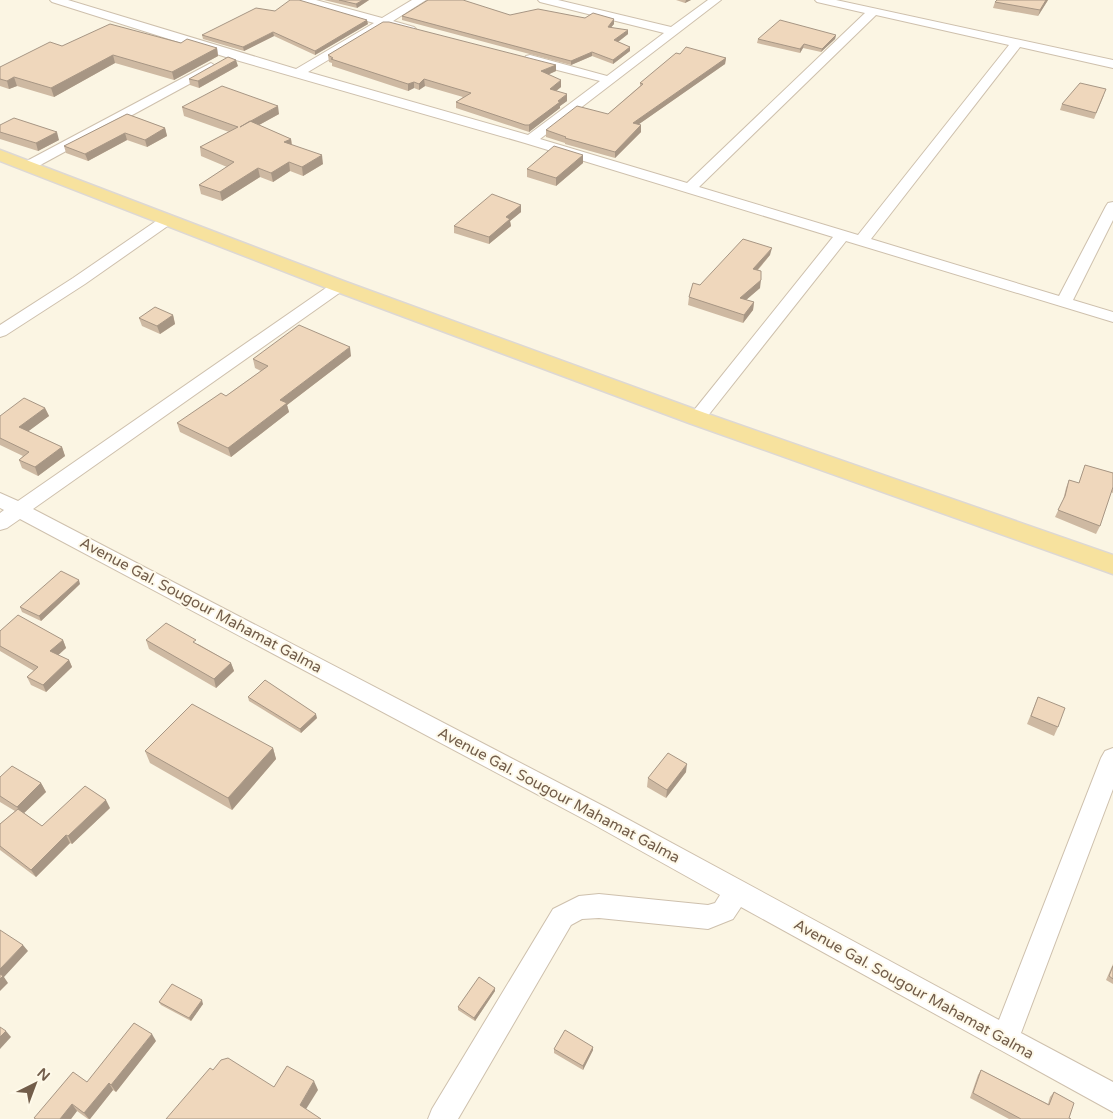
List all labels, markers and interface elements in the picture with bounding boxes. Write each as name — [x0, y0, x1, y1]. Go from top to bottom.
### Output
street label: Avenue Gal. Sougour Mahamat Galma — [77, 533, 325, 677]
street label: Avenue Gal. Sougour Mahamat Galma — [435, 723, 683, 867]
street label: Avenue Gal. Sougour Mahamat Galma — [791, 915, 1037, 1063]
north arrow — [10, 1059, 60, 1109]
text: N — [33, 1065, 53, 1085]

